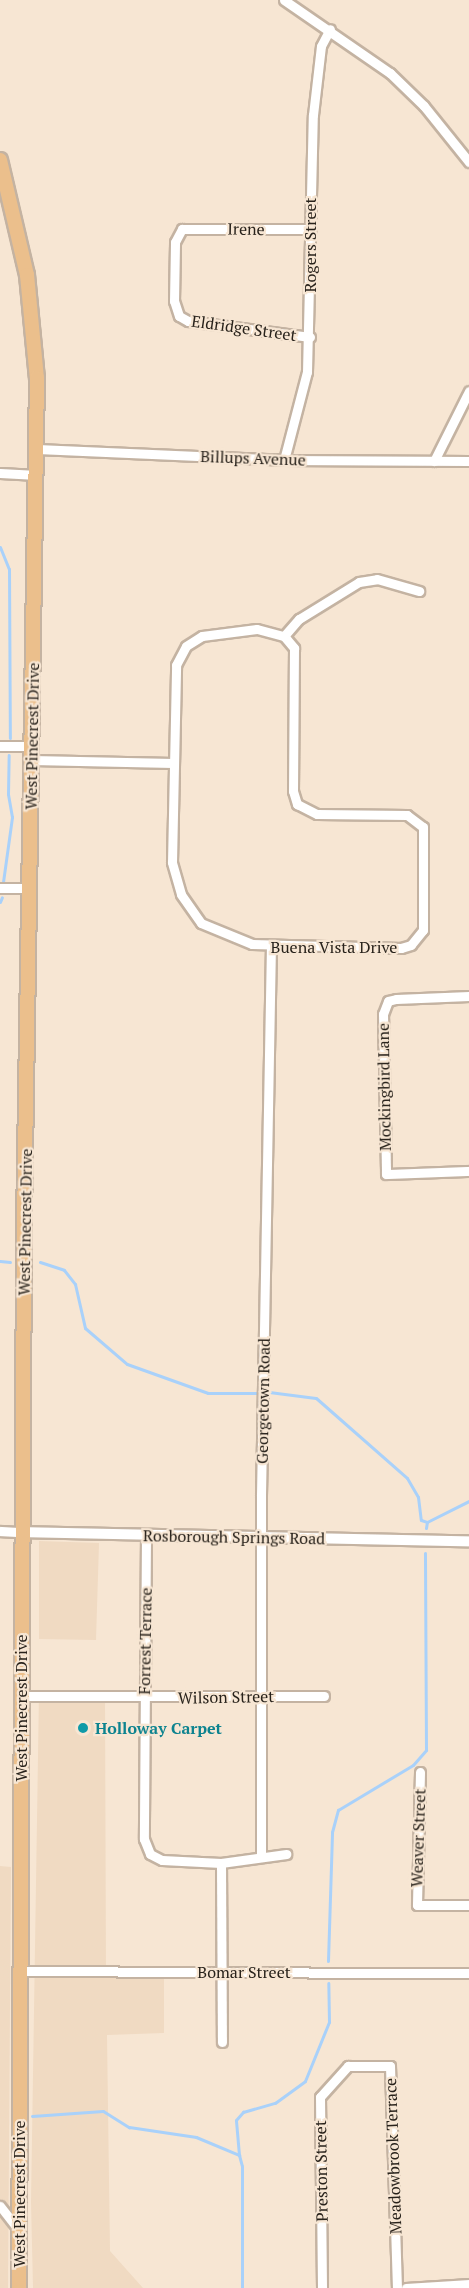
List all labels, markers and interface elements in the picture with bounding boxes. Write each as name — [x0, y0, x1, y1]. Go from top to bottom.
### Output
street label: Rogers Street — [300, 198, 320, 292]
street label: Irene — [227, 219, 265, 239]
street label: Eldridge Street — [190, 311, 298, 345]
street label: Billups Avenue — [200, 447, 306, 469]
street label: West Pinecrest Drive — [21, 662, 43, 810]
street label: Buena Vista Drive — [270, 937, 398, 957]
street label: Mockingbird Lane — [373, 1023, 395, 1151]
street label: West Pinecrest Drive — [14, 1148, 36, 1296]
street label: Georgetown Road — [252, 1338, 274, 1464]
street label: Rosborough Springs Road — [143, 1526, 325, 1548]
street label: Forrest Terrace — [134, 1587, 156, 1695]
street label: West Pinecrest Drive — [11, 1634, 31, 1782]
street label: Wilson Street — [178, 1687, 274, 1707]
place label: Holloway Carpet — [95, 1718, 222, 1738]
marker: Holloway Carpet — [76, 1721, 90, 1735]
street label: Weaver Street — [407, 1788, 429, 1888]
street label: Bomar Street — [197, 1962, 291, 1982]
street label: Meadowbrook Terrace — [381, 2078, 405, 2234]
street label: West Pinecrest Drive — [9, 2120, 29, 2268]
street label: Preston Street — [311, 2120, 331, 2222]

